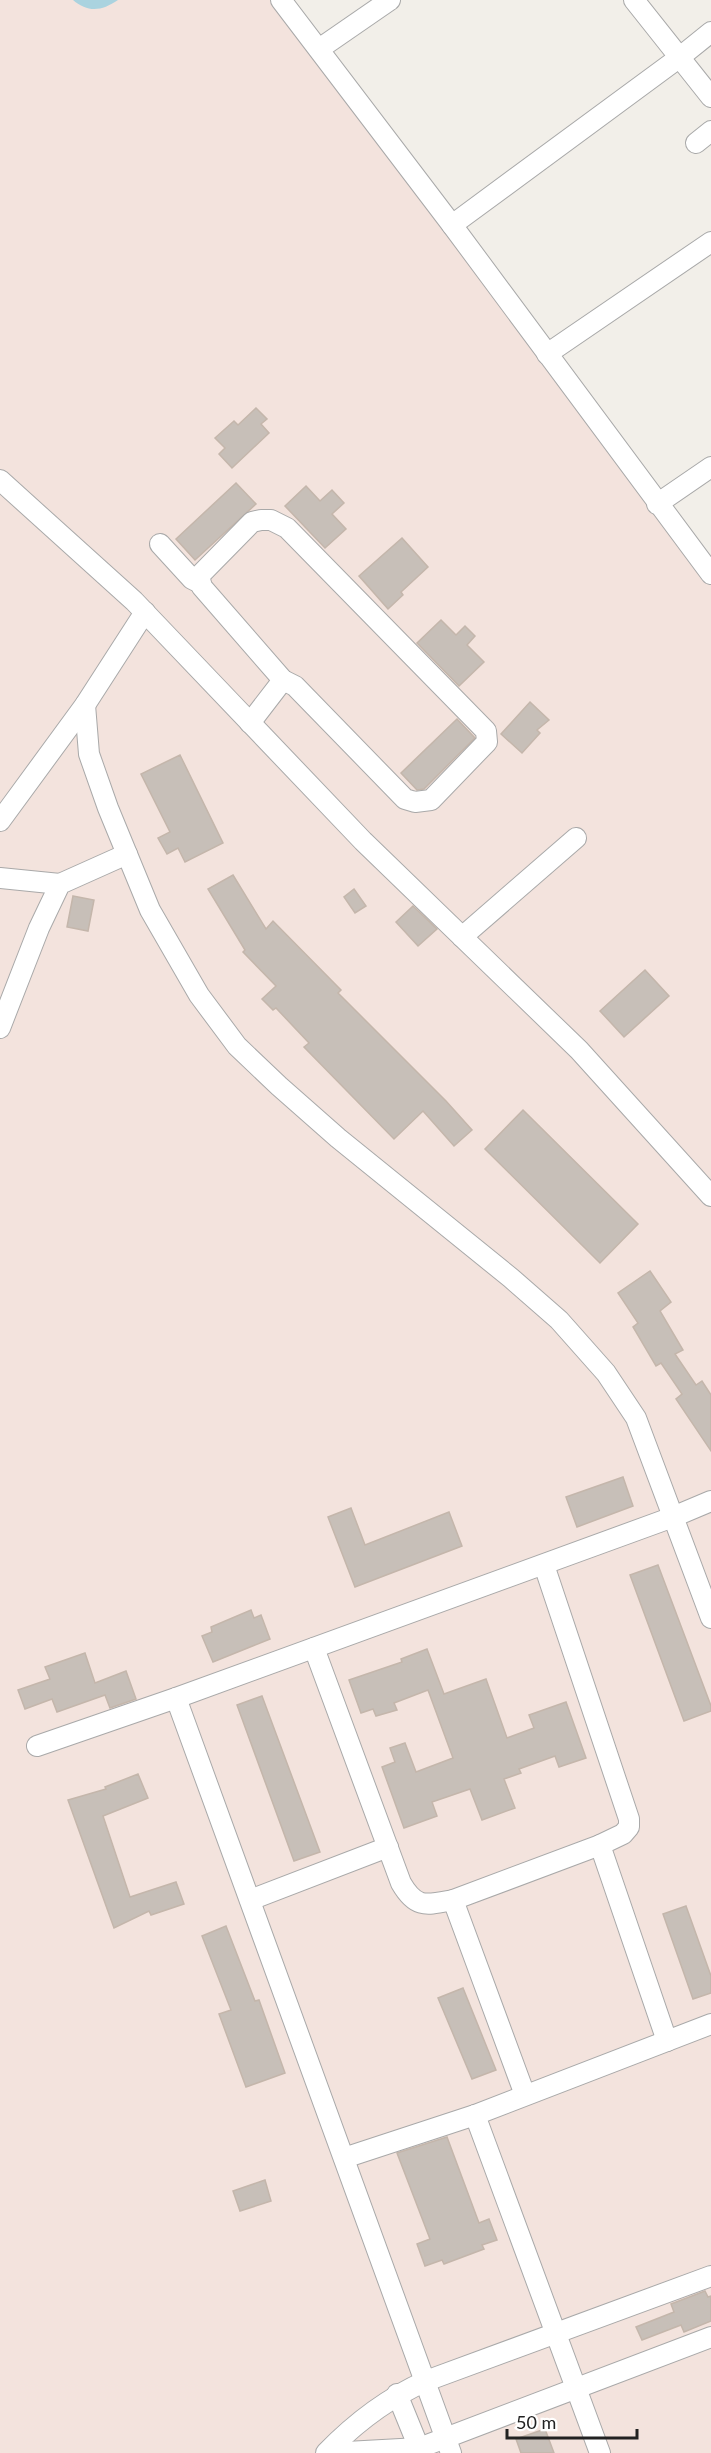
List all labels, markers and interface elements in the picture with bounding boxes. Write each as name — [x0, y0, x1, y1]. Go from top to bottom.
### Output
scale bar — [507, 2402, 638, 2440]
text: 50 m — [516, 2411, 556, 2433]

